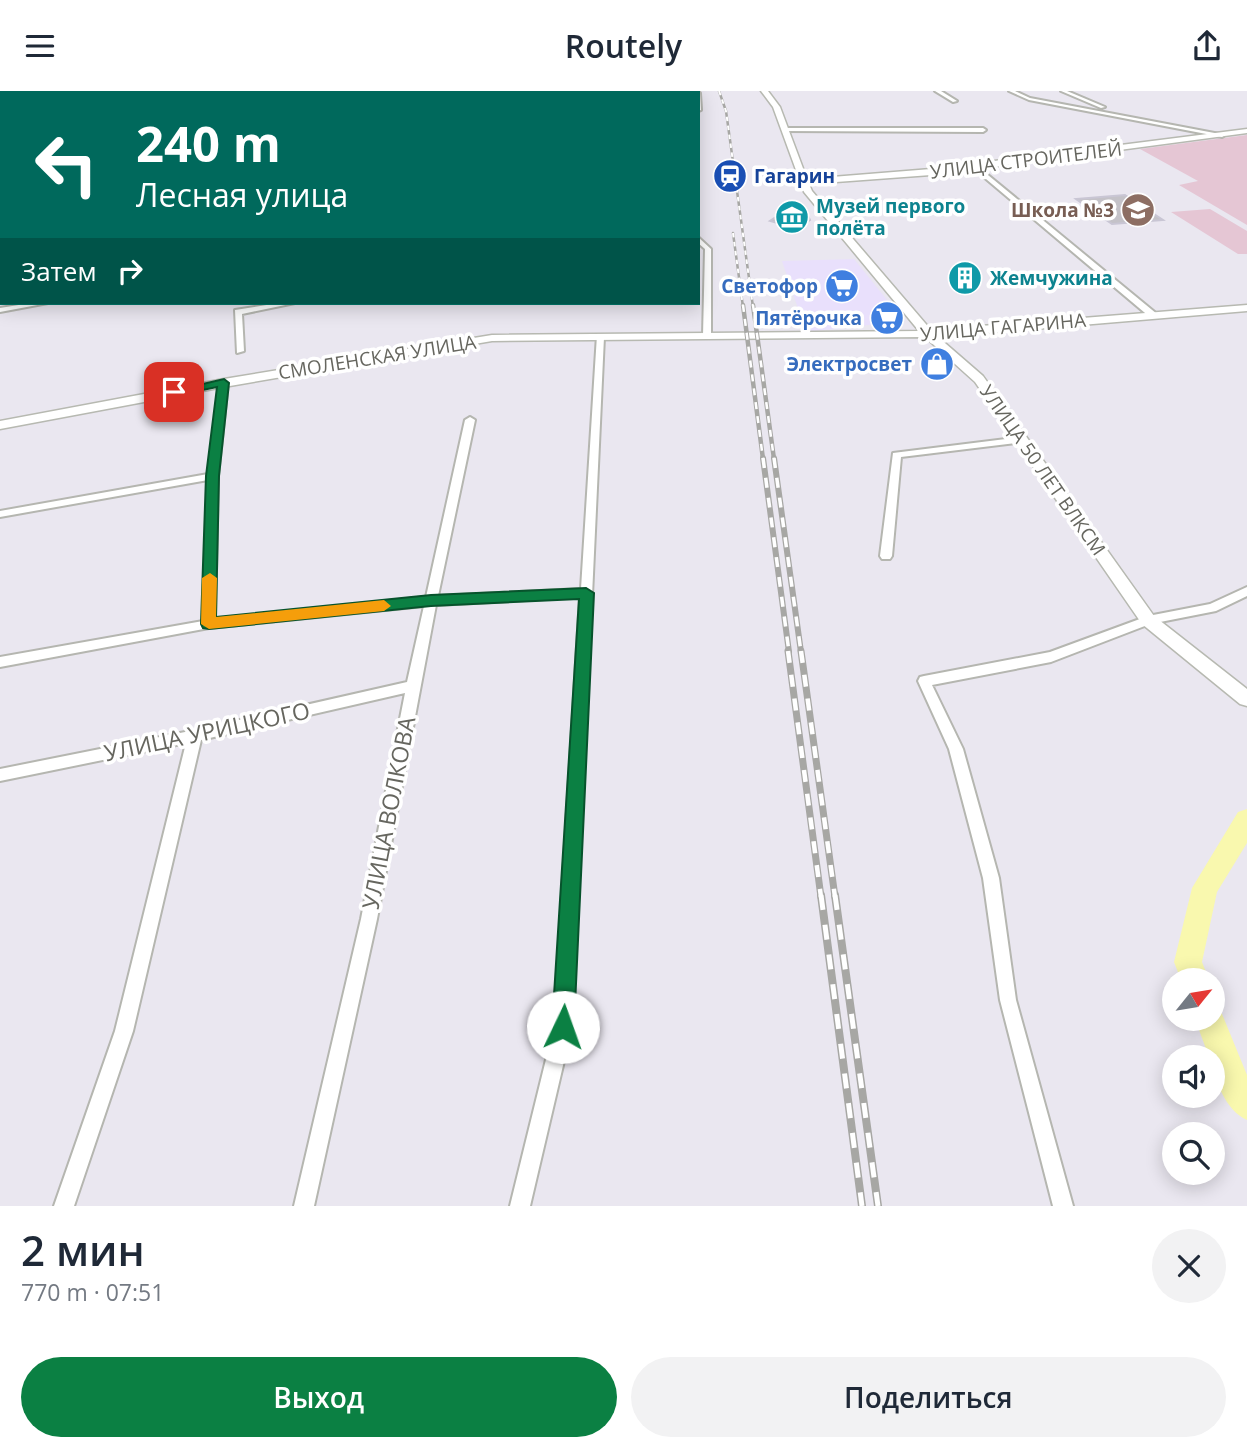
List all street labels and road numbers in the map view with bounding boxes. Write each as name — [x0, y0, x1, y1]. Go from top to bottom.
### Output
street label: УЛИЦА СТРОИТЕЛЕЙ — [929, 135, 1123, 185]
street label: УЛИЦА ГАГАРИНА — [919, 307, 1087, 347]
street label: СМОЛЕНСКАЯ УЛИЦА — [276, 329, 478, 385]
street label: УЛИЦА 50 ЛЕТ ВЛКСМ — [974, 380, 1112, 560]
street label: УЛИЦА УРИЦКОГО — [101, 694, 313, 768]
street label: УЛИЦА ВОЛКОВА — [354, 713, 422, 912]

